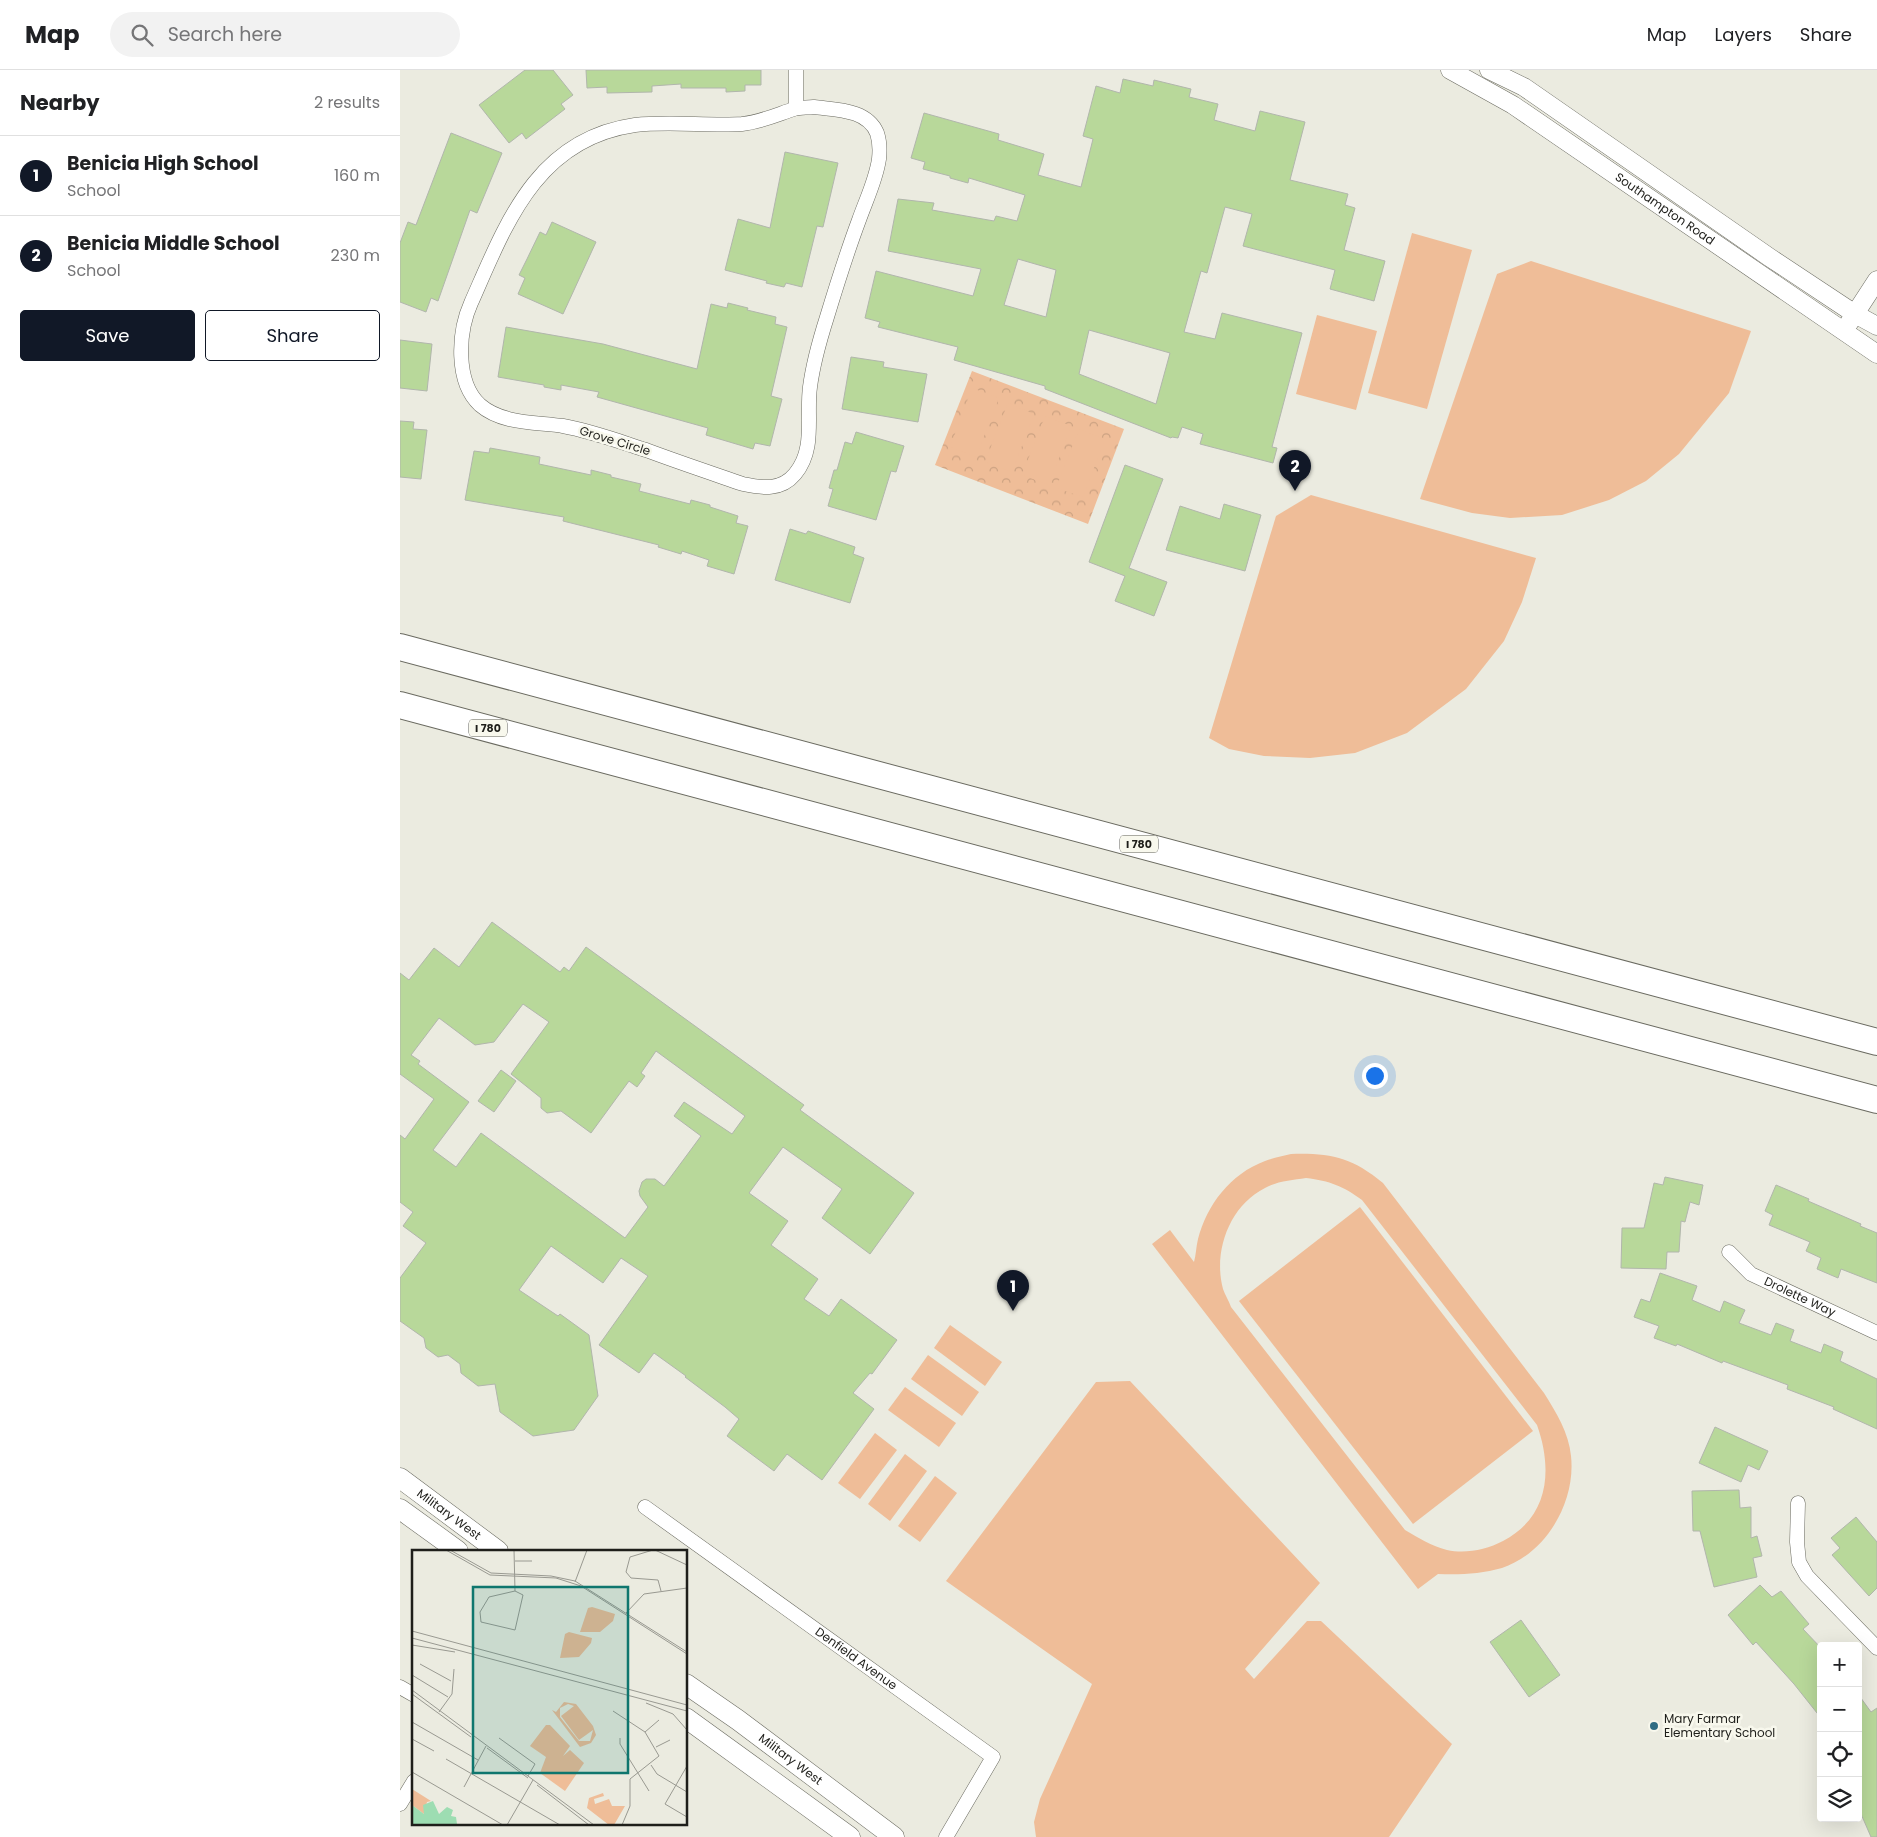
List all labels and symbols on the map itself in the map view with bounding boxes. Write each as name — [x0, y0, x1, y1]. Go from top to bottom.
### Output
street label: Southampton Road — [1612, 168, 1718, 249]
street label: Grove Circle — [578, 422, 653, 459]
pin: 2 — [1279, 450, 1311, 491]
road number: I 780 — [469, 720, 507, 736]
road number: I 780 — [1120, 836, 1158, 852]
your location — [1362, 1063, 1388, 1089]
pin: 1 — [997, 1270, 1029, 1311]
street label: Drolette Way — [1762, 1272, 1839, 1321]
street label: Military West — [414, 1485, 485, 1544]
inset map — [412, 1550, 688, 1824]
street label: Denfield Avenue — [812, 1623, 901, 1694]
place label: Mary Farmar Elementary School — [1664, 1710, 1775, 1741]
marker: Mary Farmar Elementary School — [1648, 1720, 1660, 1732]
street label: Military West — [755, 1729, 826, 1789]

